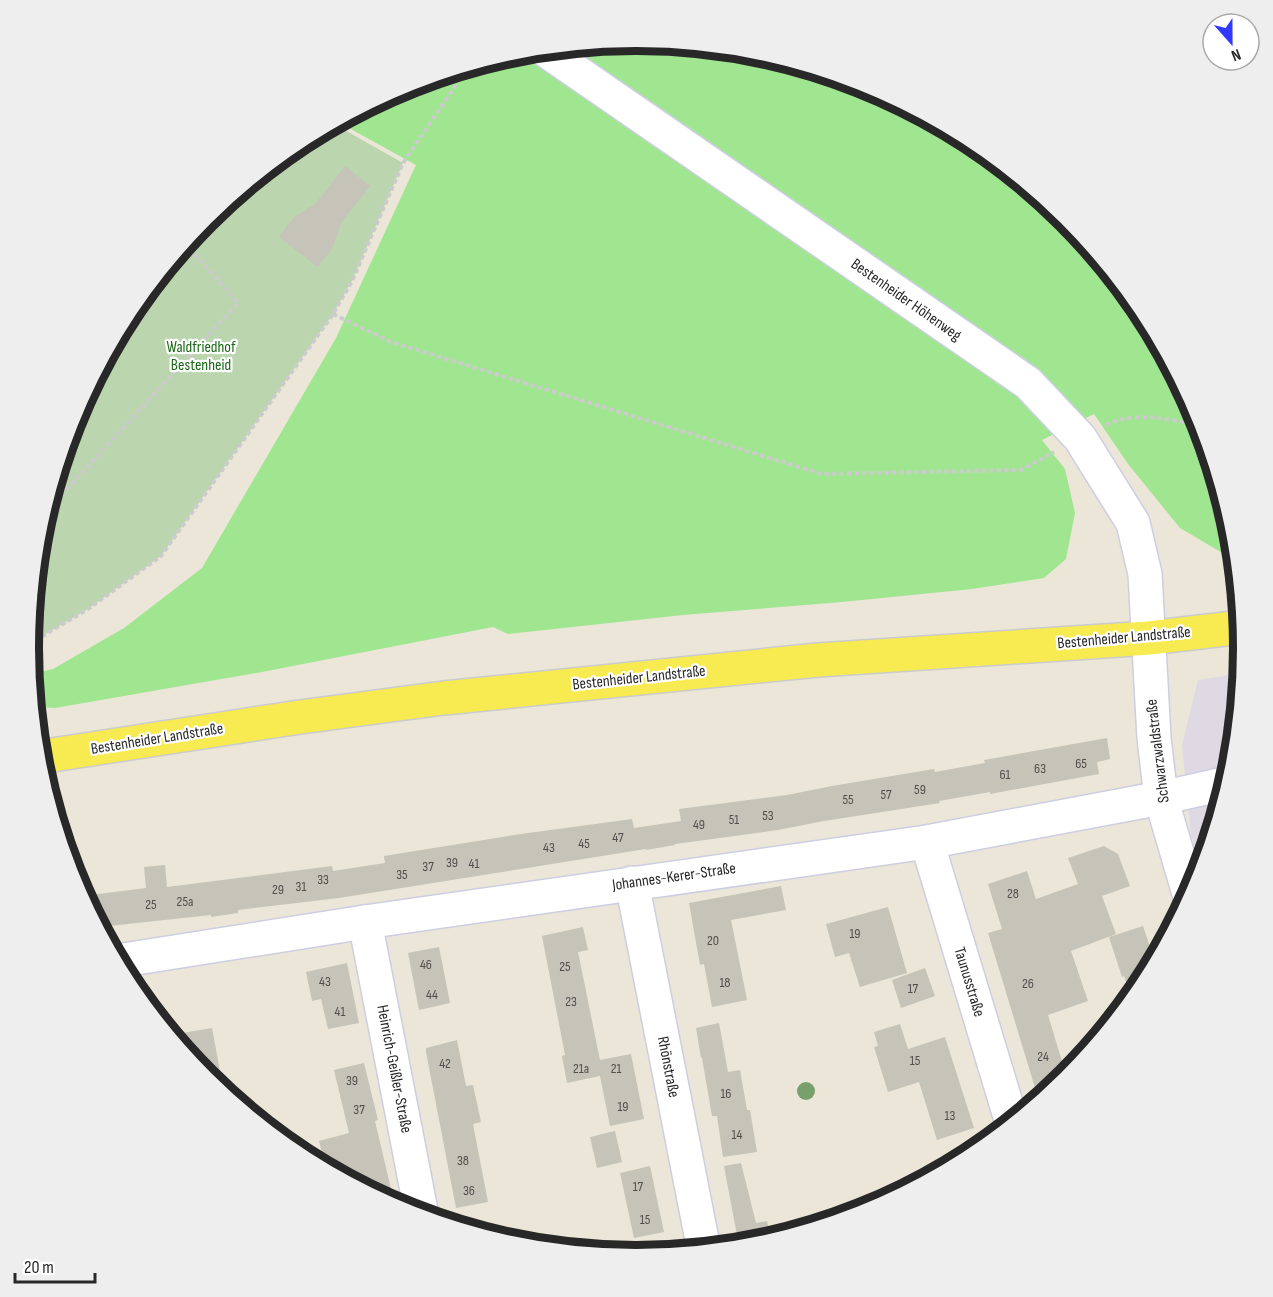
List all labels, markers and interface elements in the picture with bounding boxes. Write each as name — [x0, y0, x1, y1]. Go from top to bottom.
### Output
north arrow — [1201, 12, 1261, 72]
text: N — [1228, 44, 1243, 65]
street label: Bestenheider Höhenweg — [847, 255, 965, 345]
park label: Waldfriedhof Bestenheid — [166, 338, 236, 375]
street label: Bestenheider Landstraße — [1057, 623, 1191, 653]
street label: Bestenheider Landstraße — [572, 662, 706, 694]
street label: Schwarzwaldstraße — [1142, 698, 1174, 804]
street label: Bestenheider Landstraße — [89, 719, 225, 759]
house number: 65 — [1075, 755, 1087, 772]
house number: 63 — [1034, 760, 1046, 777]
house number: 61 — [999, 766, 1011, 783]
house number: 59 — [914, 781, 926, 798]
house number: 57 — [880, 786, 892, 803]
house number: 55 — [842, 791, 854, 808]
house number: 53 — [762, 807, 774, 824]
house number: 51 — [729, 811, 739, 828]
house number: 49 — [693, 816, 705, 833]
house number: 47 — [612, 829, 624, 846]
house number: 45 — [578, 835, 590, 852]
house number: 43 — [543, 839, 555, 856]
house number: 39 — [446, 854, 458, 871]
house number: 41 — [469, 855, 479, 872]
house number: 37 — [422, 858, 434, 875]
street label: Johannes-Kerer-Straße — [610, 859, 737, 895]
house number: 35 — [396, 866, 408, 883]
house number: 33 — [317, 871, 329, 888]
house number: 31 — [296, 878, 306, 895]
house number: 29 — [272, 881, 284, 898]
house number: 28 — [1007, 885, 1019, 902]
house number: 25a — [177, 893, 193, 910]
house number: 25 — [145, 896, 157, 913]
house number: 19 — [849, 925, 861, 942]
house number: 20 — [707, 932, 719, 949]
street label: Taunusstraße — [949, 945, 989, 1019]
house number: 46 — [420, 956, 432, 973]
house number: 25 — [559, 958, 571, 975]
house number: 43 — [319, 973, 331, 990]
house number: 18 — [719, 974, 731, 991]
house number: 26 — [1022, 975, 1034, 992]
house number: 17 — [908, 980, 919, 997]
house number: 44 — [426, 986, 438, 1003]
house number: 23 — [565, 993, 577, 1010]
house number: 41 — [335, 1003, 345, 1020]
street label: Heinrich-Geißler-Straße — [372, 1003, 416, 1135]
street label: Rhönstraße — [653, 1035, 683, 1099]
house number: 24 — [1037, 1048, 1049, 1065]
house number: 15 — [910, 1052, 921, 1069]
house number: 42 — [439, 1055, 451, 1072]
house number: 21a — [573, 1060, 589, 1077]
house number: 21 — [611, 1060, 621, 1077]
house number: 39 — [346, 1072, 358, 1089]
house number: 16 — [720, 1085, 732, 1102]
house number: 19 — [617, 1098, 629, 1115]
house number: 37 — [353, 1101, 365, 1118]
house number: 13 — [945, 1107, 956, 1124]
house number: 14 — [732, 1126, 743, 1143]
house number: 38 — [457, 1152, 469, 1169]
house number: 17 — [633, 1178, 644, 1195]
house number: 36 — [463, 1182, 475, 1199]
house number: 15 — [640, 1211, 651, 1228]
scale bar — [15, 1246, 94, 1284]
text: 20 m — [24, 1257, 54, 1278]

